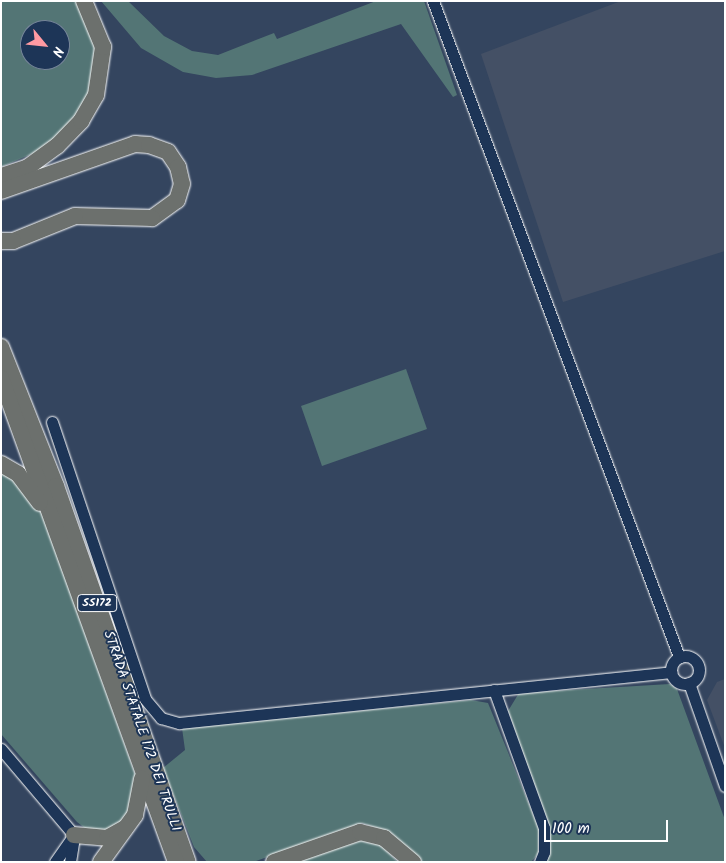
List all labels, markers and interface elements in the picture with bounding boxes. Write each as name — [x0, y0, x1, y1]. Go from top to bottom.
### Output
north arrow — [20, 20, 70, 70]
text: N — [46, 43, 69, 61]
road number: SS172 — [77, 594, 117, 612]
street label: STRADA STATALE 172 DEI TRULLI — [100, 628, 184, 834]
scale bar — [546, 810, 670, 842]
text: 100 m — [552, 817, 590, 841]

